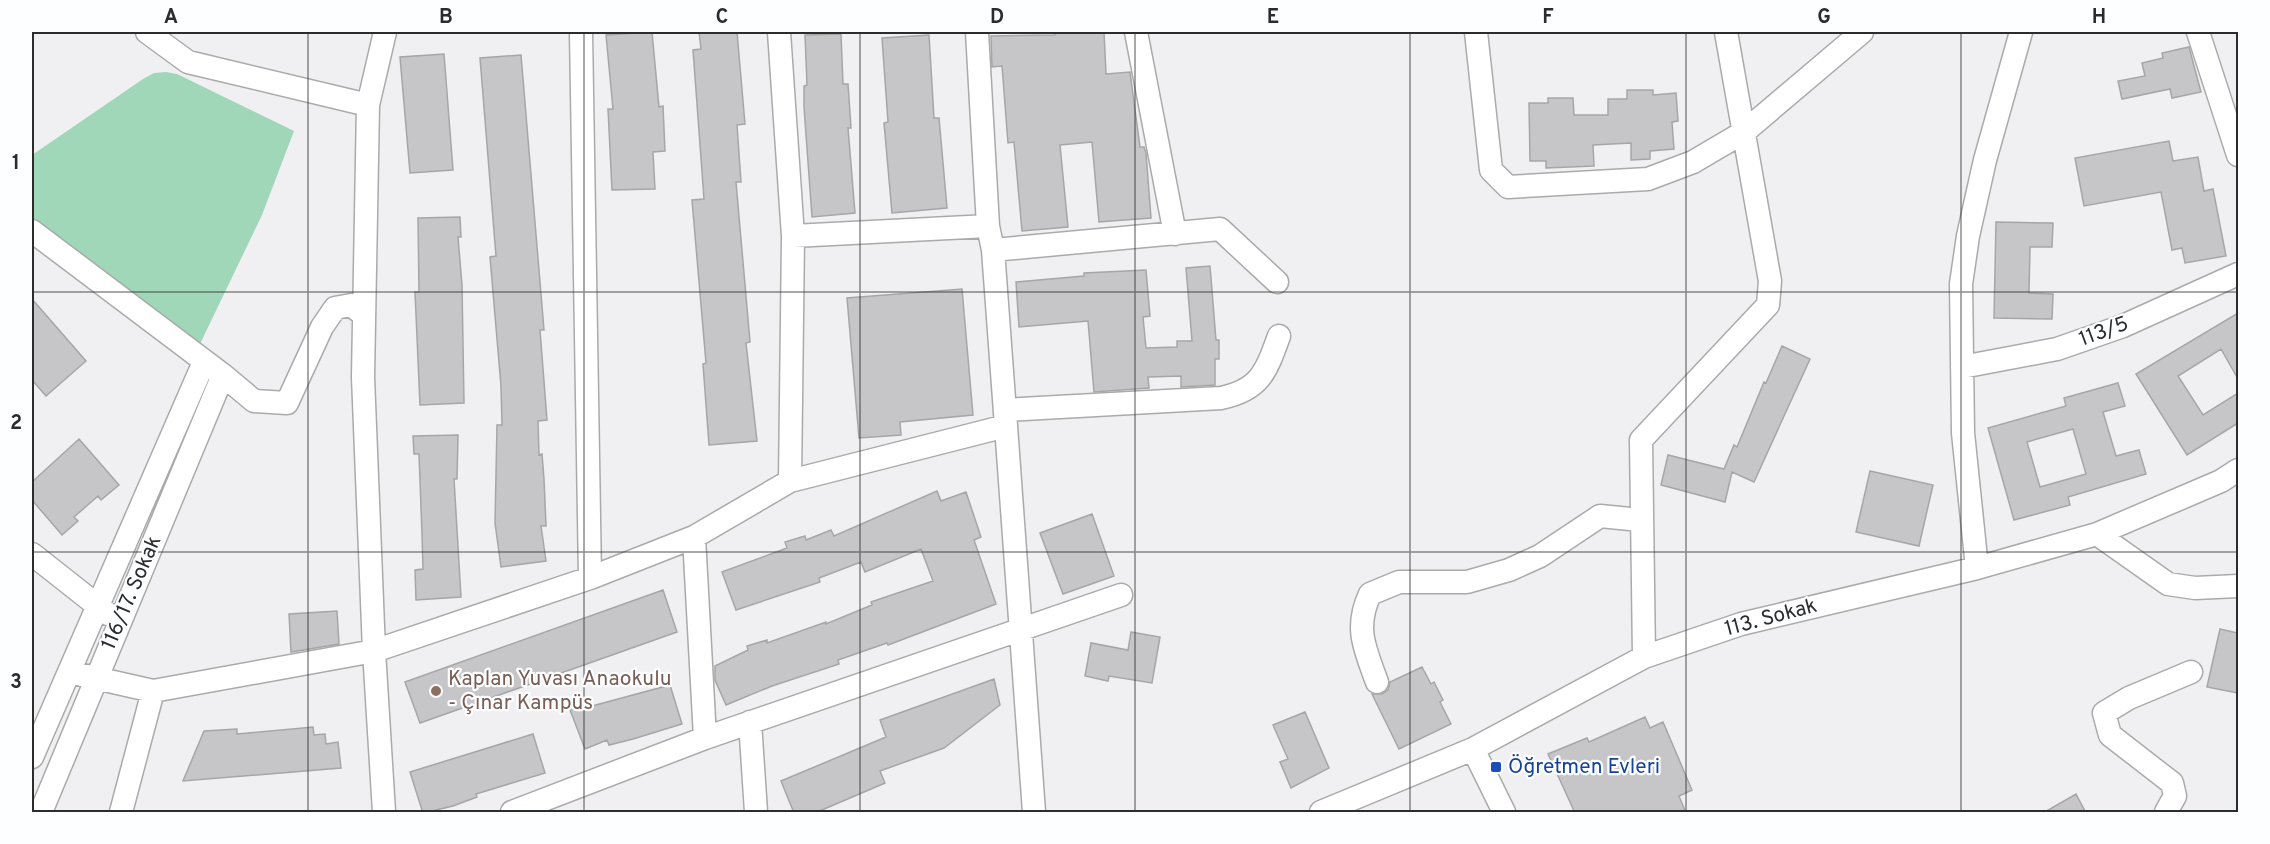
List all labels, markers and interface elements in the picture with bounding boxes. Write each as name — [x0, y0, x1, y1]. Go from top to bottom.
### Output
text: A — [164, 5, 178, 31]
text: B — [439, 5, 453, 31]
text: C — [716, 5, 728, 31]
text: D — [990, 5, 1004, 31]
text: E — [1267, 5, 1279, 31]
text: F — [1542, 5, 1554, 31]
text: G — [1817, 5, 1831, 31]
text: H — [2092, 5, 2106, 31]
text: 1 — [12, 151, 20, 177]
street label: 113/5 — [2075, 311, 2133, 353]
text: 2 — [10, 411, 22, 437]
street label: 116/17. Sokak — [96, 532, 168, 654]
street label: 113. Sokak — [1722, 593, 1820, 643]
place label: Kaplan Yuvası Anaokulu - Çınar Kampüs — [448, 666, 672, 717]
text: 3 — [10, 670, 22, 696]
marker: Kaplan Yuvası Anaokulu - Çınar Kampüs — [429, 684, 443, 698]
place label: Öğretmen Evleri — [1508, 754, 1660, 781]
marker: Öğretmen Evleri — [1489, 760, 1503, 774]

